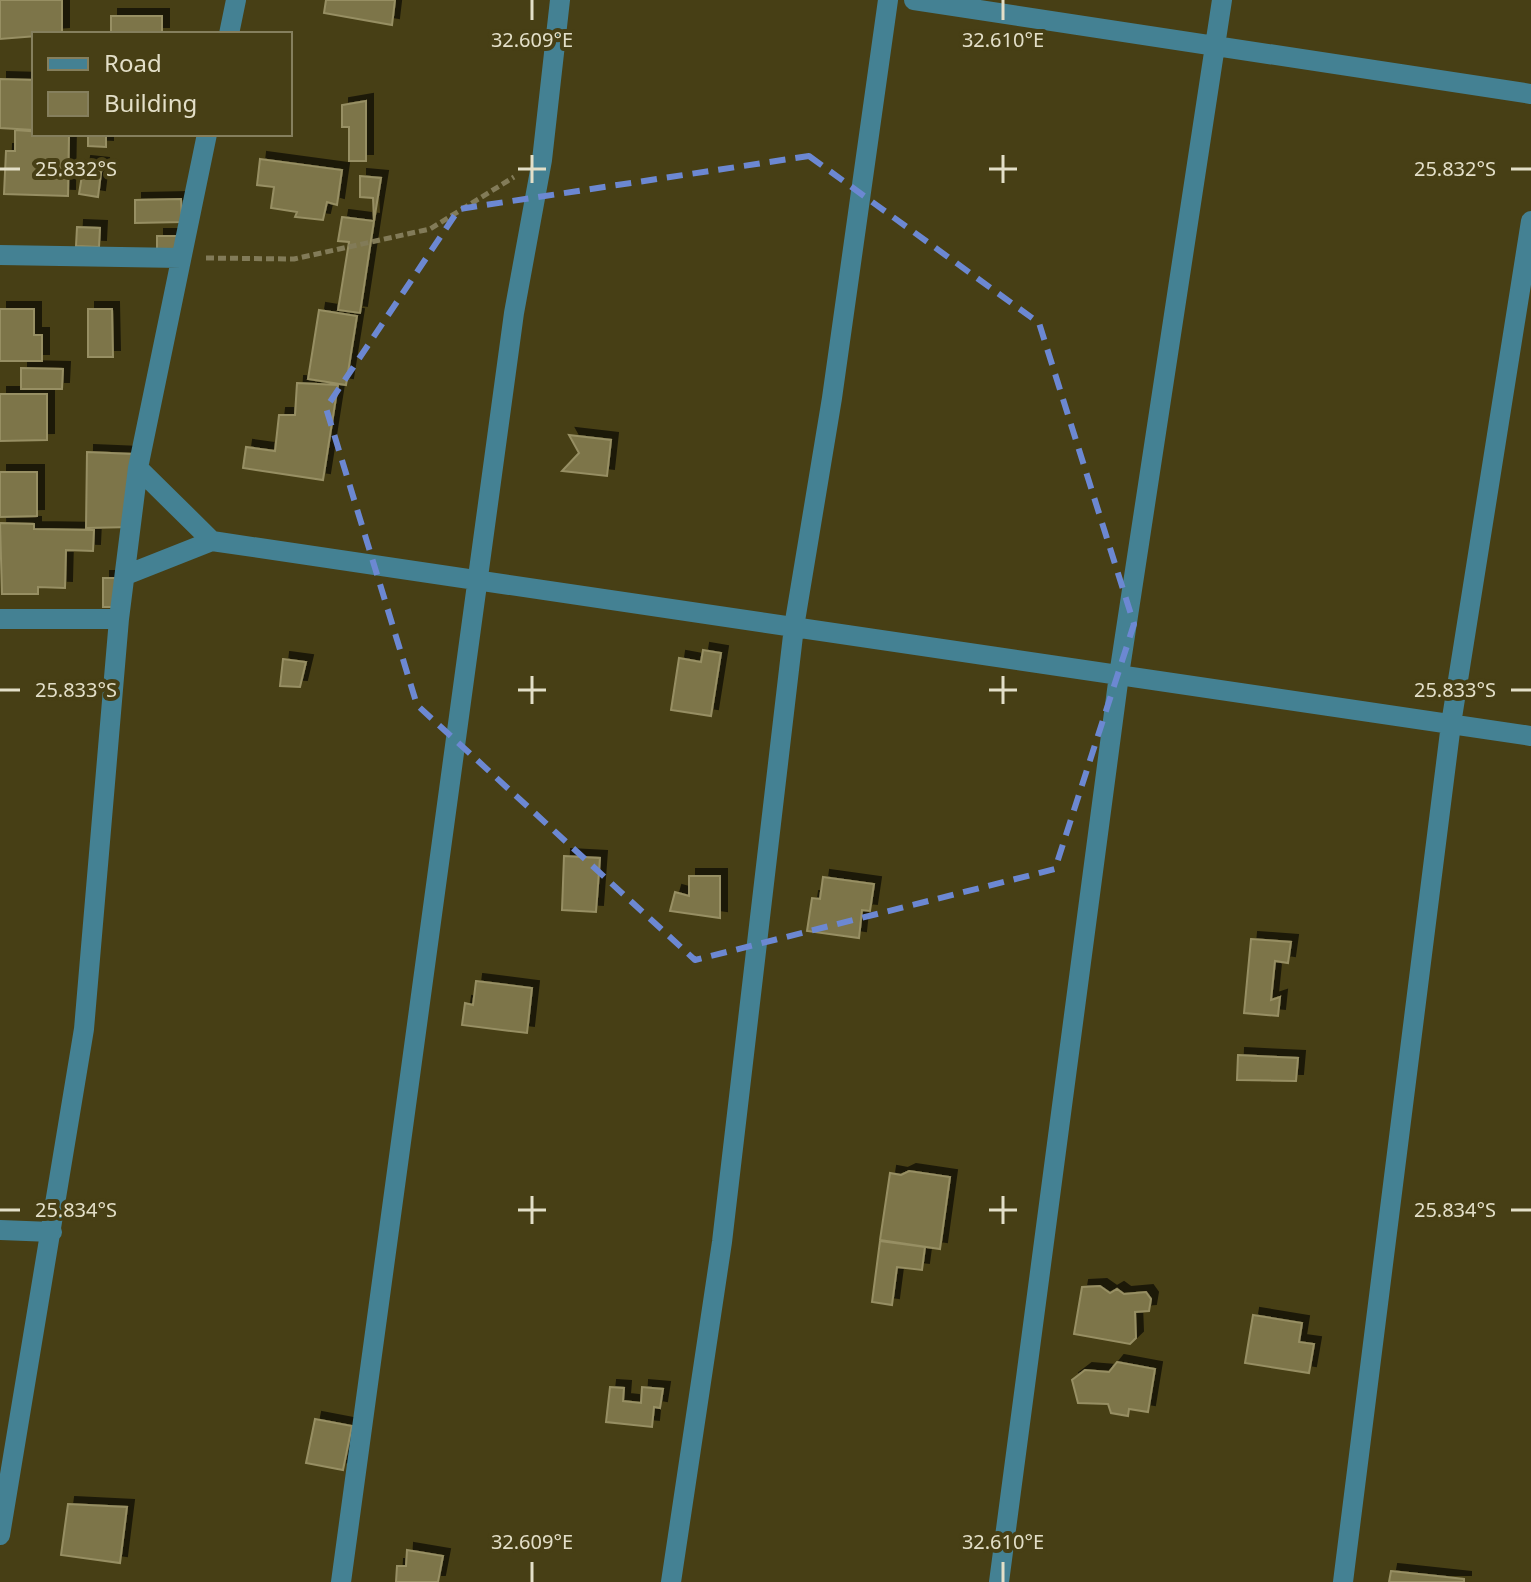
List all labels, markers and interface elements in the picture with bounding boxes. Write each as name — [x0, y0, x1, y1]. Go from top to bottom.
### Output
text: 32.609°E — [491, 26, 573, 53]
text: 32.610°E — [962, 26, 1044, 53]
legend — [32, 32, 292, 136]
text: Road — [104, 46, 162, 79]
text: Building — [104, 86, 197, 119]
text: 25.832°S — [35, 155, 117, 182]
text: 25.832°S — [1414, 155, 1496, 182]
text: 25.833°S — [35, 676, 117, 703]
text: 25.833°S — [1414, 676, 1496, 703]
text: 25.834°S — [35, 1196, 117, 1223]
text: 25.834°S — [1414, 1196, 1496, 1223]
text: 32.609°E — [491, 1528, 573, 1555]
text: 32.610°E — [962, 1528, 1044, 1555]

